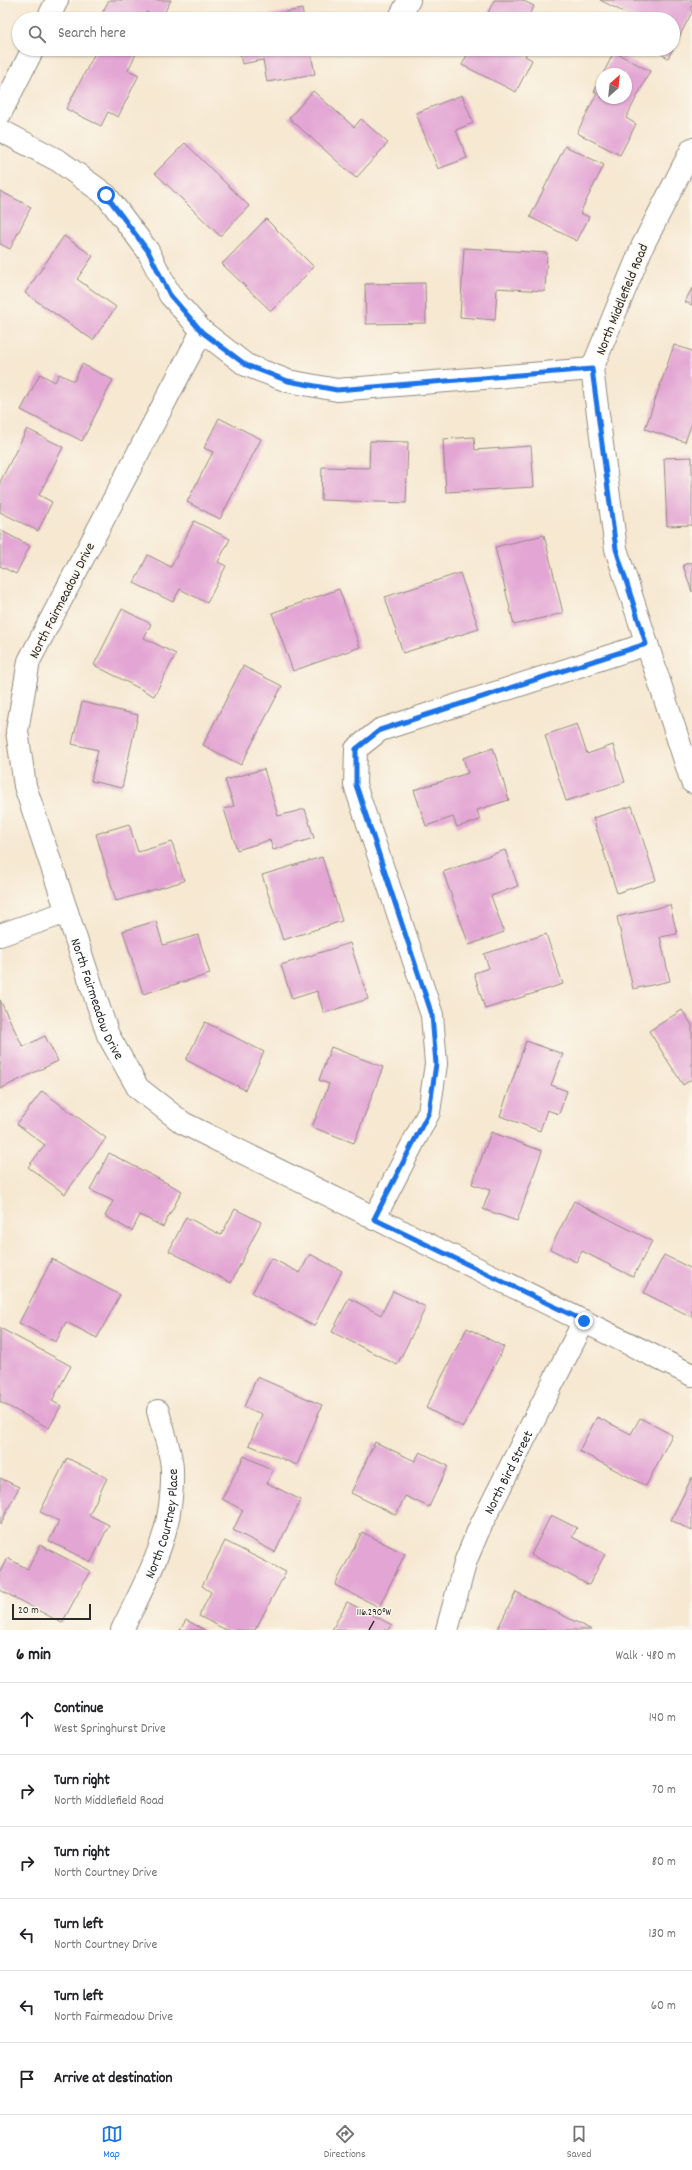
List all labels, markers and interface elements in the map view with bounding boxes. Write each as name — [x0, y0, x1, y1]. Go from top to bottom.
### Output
search box — [12, 12, 680, 56]
icon: search — [26, 23, 48, 45]
text: Search here — [58, 23, 126, 45]
north arrow — [596, 68, 632, 104]
route start — [97, 186, 115, 204]
street label: North Middlefield Road — [591, 241, 654, 358]
street label: North Fairmeadow Drive — [25, 539, 101, 662]
street label: North Fairmeadow Drive — [64, 936, 128, 1064]
route end — [575, 1312, 593, 1330]
street label: North Bird Street — [480, 1428, 539, 1518]
street label: North Courtney Place — [141, 1468, 184, 1582]
scale bar — [12, 1602, 91, 1621]
text: 20 m — [18, 1603, 39, 1619]
text: 116.290°W — [357, 1606, 391, 1620]
text: 6 min — [16, 1644, 51, 1668]
text: Walk · 480 m — [615, 1647, 676, 1666]
text: Continue — [54, 1698, 103, 1720]
icon: ahead — [16, 1708, 38, 1730]
text: 140 m — [649, 1709, 676, 1728]
text: West Springhurst Drive — [54, 1720, 166, 1739]
text: Turn right — [54, 1770, 110, 1792]
icon: right — [16, 1780, 38, 1802]
text: 70 m — [652, 1781, 676, 1800]
text: North Middlefield Road — [54, 1792, 164, 1811]
text: Turn right — [54, 1842, 110, 1864]
icon: right — [16, 1852, 38, 1874]
text: 80 m — [652, 1853, 676, 1872]
text: North Courtney Drive — [54, 1864, 157, 1883]
text: Turn left — [54, 1914, 103, 1936]
icon: left — [16, 1924, 38, 1946]
text: 130 m — [648, 1925, 676, 1944]
text: North Courtney Drive — [54, 1936, 157, 1955]
text: Turn left — [54, 1986, 103, 2008]
icon: left — [16, 1996, 38, 2018]
text: 60 m — [651, 1997, 676, 2016]
text: North Fairmeadow Drive — [54, 2008, 173, 2027]
icon: arrive — [16, 2068, 38, 2090]
text: Arrive at destination — [54, 2068, 172, 2090]
tab: Map — [101, 2123, 123, 2163]
tab: Directions — [324, 2123, 366, 2163]
tab: Saved — [567, 2123, 591, 2163]

